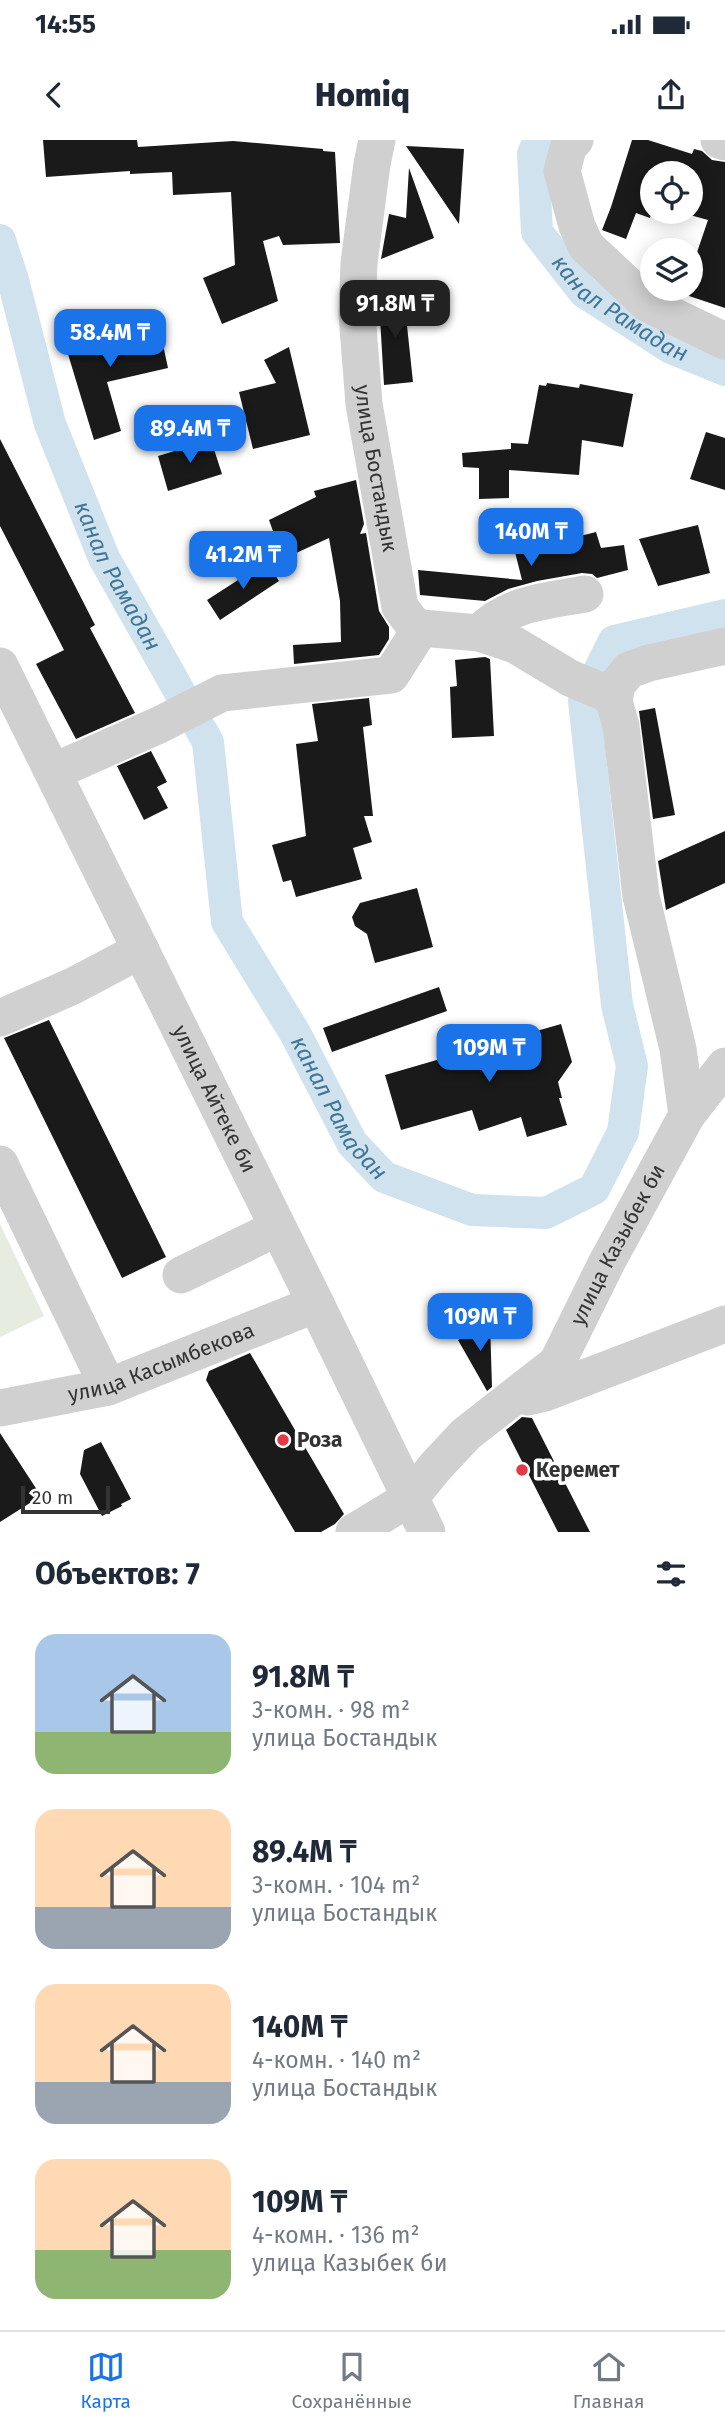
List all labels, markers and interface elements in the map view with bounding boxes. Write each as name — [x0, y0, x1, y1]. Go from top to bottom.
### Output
text: 14:55 — [35, 9, 96, 40]
icon: back — [35, 76, 73, 114]
text: Homiq — [315, 76, 410, 114]
icon: share — [652, 76, 690, 114]
map controls — [640, 161, 703, 301]
button: locate — [640, 161, 703, 224]
button: layers — [640, 238, 703, 301]
water label: канал Рамадан — [546, 249, 692, 367]
pin: 91.8M ₸ — [330, 280, 460, 340]
text: 91.8M ₸ — [356, 289, 434, 317]
pin: 58.4M ₸ — [45, 310, 175, 369]
text: 58.4M ₸ — [70, 318, 150, 346]
street label: улица Бостандык — [350, 384, 403, 554]
pin: 89.4M ₸ — [125, 406, 255, 465]
text: 89.4M ₸ — [150, 414, 230, 442]
water label: канал Рамадан — [68, 497, 167, 655]
pin: 140M ₸ — [474, 508, 588, 568]
text: 140M ₸ — [494, 517, 568, 545]
pin: 41.2M ₸ — [178, 532, 308, 591]
text: 41.2M ₸ — [205, 540, 281, 568]
street label: улица Айтеке би — [167, 1021, 262, 1177]
pin: 109M ₸ — [432, 1024, 546, 1084]
water label: канал Рамадан — [285, 1031, 393, 1186]
text: 109M ₸ — [453, 1033, 525, 1061]
street label: улица Казыбек би — [565, 1160, 671, 1330]
pin: 109M ₸ — [423, 1294, 537, 1353]
text: 109M ₸ — [444, 1302, 516, 1330]
street label: улица Касымбекова — [66, 1317, 258, 1408]
place label: Роза — [297, 1427, 342, 1453]
marker: Роза — [275, 1432, 291, 1448]
place label: Керемет — [536, 1457, 621, 1483]
marker: Керемет — [514, 1462, 530, 1478]
scale bar — [21, 1483, 110, 1515]
text: 20 m — [32, 1486, 73, 1509]
icon: filters — [652, 1555, 690, 1593]
text: Объектов: 7 — [35, 1556, 200, 1592]
text: 91.8M ₸ — [252, 1659, 354, 1695]
icon: home — [91, 1662, 175, 1746]
text: 3-комн. · 98 m² — [252, 1696, 410, 1724]
text: улица Бостандык — [252, 1724, 437, 1752]
text: 89.4M ₸ — [252, 1834, 356, 1870]
icon: home — [91, 1837, 175, 1921]
text: 3-комн. · 104 m² — [252, 1871, 420, 1899]
text: улица Бостандык — [252, 1899, 437, 1927]
text: 140M ₸ — [252, 2009, 348, 2045]
icon: home — [91, 2012, 175, 2096]
text: 4-комн. · 140 m² — [252, 2046, 421, 2074]
text: улица Бостандык — [252, 2074, 437, 2102]
text: 109M ₸ — [252, 2184, 347, 2220]
icon: home — [91, 2187, 175, 2271]
text: 4-комн. · 136 m² — [252, 2221, 420, 2249]
text: улица Казыбек би — [252, 2249, 447, 2277]
tab: Карта — [80, 2348, 131, 2413]
tab: Сохранённые — [292, 2348, 412, 2413]
tab: Главная — [573, 2348, 645, 2413]

